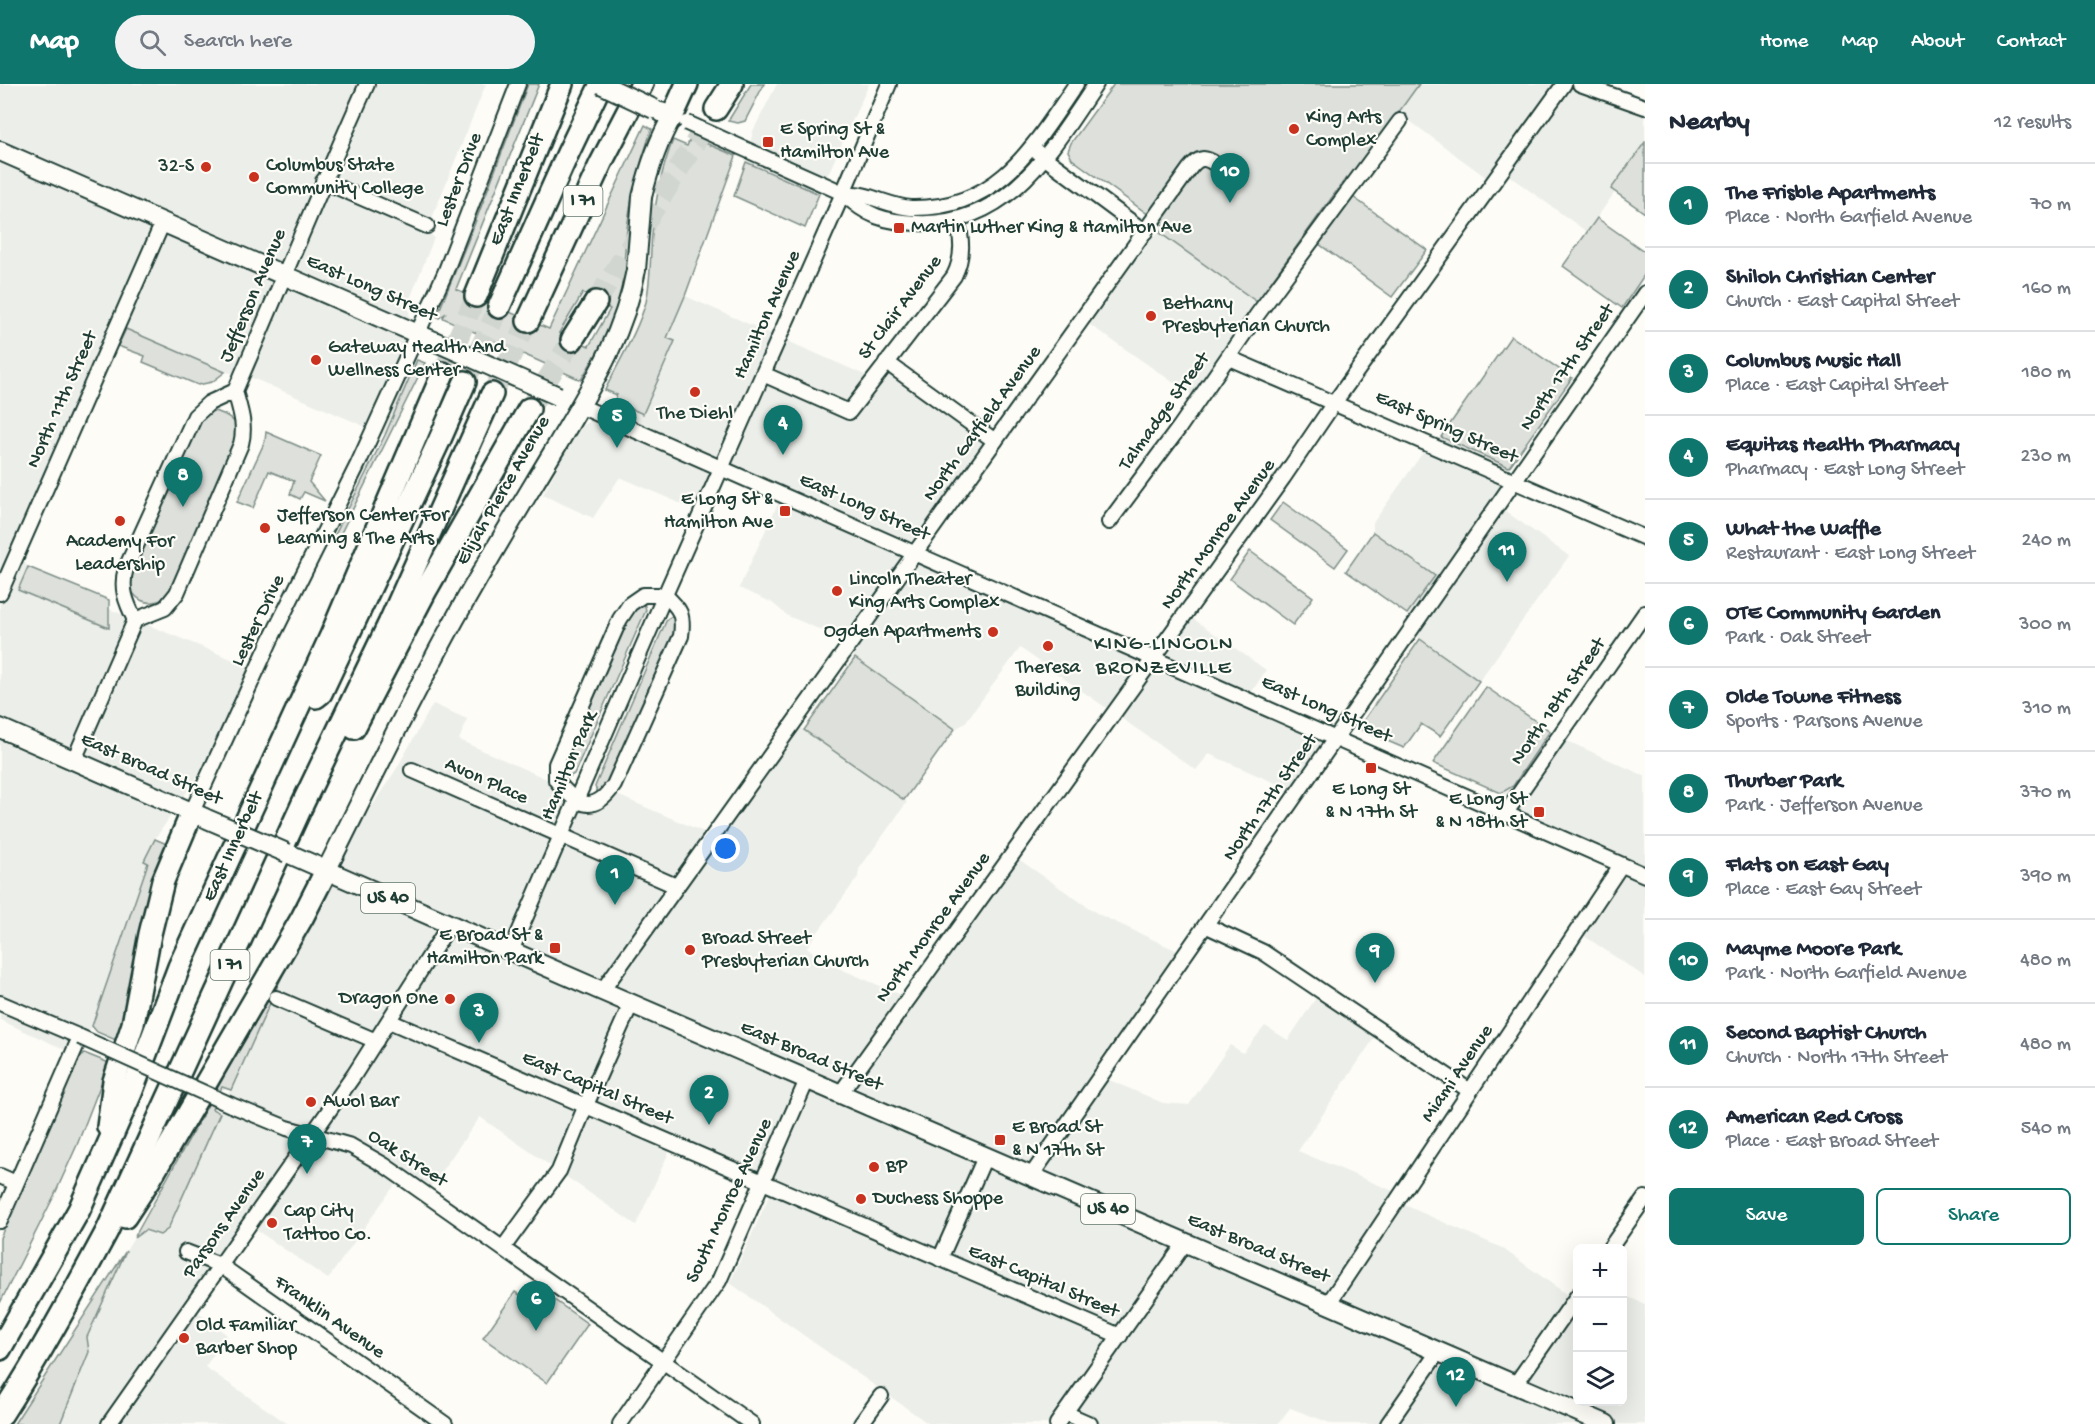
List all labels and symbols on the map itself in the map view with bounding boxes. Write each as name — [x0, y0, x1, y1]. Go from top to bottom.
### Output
place label: King Arts Complex — [1306, 107, 1382, 153]
place label: E Spring St & Hamilton Ave — [780, 119, 890, 165]
marker: King Arts Complex — [1287, 122, 1301, 136]
street label: Lester Drive — [432, 129, 489, 230]
street label: East Innerbelt — [485, 129, 552, 249]
marker: E Spring St & Hamilton Ave — [761, 135, 775, 149]
pin: 10 — [1210, 154, 1250, 203]
place label: Columbus State Community College — [266, 155, 424, 201]
place label: 32-S — [157, 156, 195, 179]
marker: 32-S — [199, 160, 213, 174]
marker: Columbus State Community College — [247, 170, 261, 184]
road number: I 71 — [564, 186, 602, 216]
place label: Martin Luther King & Hamilton Ave — [911, 217, 1192, 240]
marker: Martin Luther King & Hamilton Ave — [892, 221, 906, 235]
street label: Jefferson Avenue — [216, 225, 293, 366]
street label: Hamilton Avenue — [729, 246, 807, 383]
street label: East Long Street — [302, 250, 442, 329]
street label: St Clair Avenue — [854, 251, 948, 365]
place label: Bethany Presbyterian Church — [1162, 293, 1330, 339]
street label: North 17th Street — [1516, 299, 1621, 436]
marker: Bethany Presbyterian Church — [1144, 309, 1158, 323]
street label: North 11th Street — [23, 326, 104, 472]
place label: Gateway Health And Wellness Center — [328, 337, 508, 383]
street label: North Garfield Avenue — [919, 341, 1048, 506]
street label: Talmadge Street — [1114, 347, 1217, 476]
marker: Gateway Health And Wellness Center — [309, 353, 323, 367]
marker: The Diehl — [688, 385, 702, 399]
street label: East Spring Street — [1371, 386, 1522, 470]
pin: 5 — [598, 398, 636, 448]
place label: The Diehl — [656, 403, 733, 426]
pin: 4 — [764, 406, 802, 455]
street label: Elijah Pierce Avenue — [452, 412, 556, 570]
street label: North Monroe Avenue — [1157, 455, 1282, 615]
pin: 8 — [164, 458, 202, 507]
street label: East Long Street — [795, 469, 935, 548]
place label: E Long St & Hamilton Ave — [664, 489, 774, 535]
marker: E Long St & Hamilton Ave — [778, 504, 792, 518]
place label: Jefferson Center For Learning & The Arts — [277, 505, 450, 551]
marker: Academy For Leadership — [113, 514, 127, 528]
marker: Jefferson Center For Learning & The Arts — [258, 521, 272, 535]
place label: Academy For Leadership — [66, 531, 176, 577]
pin: 11 — [1488, 532, 1526, 582]
place label: Lincoln Theater King Arts Complex — [849, 569, 1000, 615]
street label: Lester Drive — [227, 571, 291, 670]
marker: Lincoln Theater King Arts Complex — [830, 584, 844, 598]
place label: Ogden Apartments — [824, 621, 982, 644]
marker: Ogden Apartments — [986, 625, 1000, 639]
street label: North 18th Street — [1507, 632, 1613, 770]
district label: KING-LINCOLN BRONZEVILLE — [1094, 633, 1234, 682]
marker: Theresa Building — [1041, 639, 1055, 653]
place label: Theresa Building — [1014, 657, 1081, 703]
street label: East Long Street — [1257, 671, 1397, 750]
street label: Hamilton Park — [537, 706, 604, 824]
street label: East Broad Street — [77, 728, 227, 812]
street label: North 17th Street — [1219, 729, 1324, 866]
street label: Avon Place — [441, 753, 532, 811]
marker: E Long St & N 17th St — [1364, 761, 1378, 775]
place label: E Long St & N 17th St — [1325, 779, 1418, 825]
street label: East Innerbelt — [199, 787, 270, 906]
place label: E Long St & N 18th St — [1435, 789, 1529, 835]
marker: E Long St & N 18th St — [1532, 805, 1546, 819]
your location — [711, 834, 740, 863]
street label: North Monroe Avenue — [872, 848, 997, 1008]
pin: 1 — [596, 856, 634, 905]
road number: US 40 — [361, 883, 415, 913]
place label: E Broad St & Hamilton Park — [427, 925, 545, 971]
place label: Broad Street Presbyterian Church — [701, 928, 869, 974]
pin: 9 — [1356, 934, 1394, 983]
marker: E Broad St & Hamilton Park — [548, 941, 562, 955]
marker: Broad Street Presbyterian Church — [683, 943, 697, 957]
road number: I 71 — [210, 950, 250, 980]
place label: Dragon One — [337, 988, 439, 1011]
marker: Dragon One — [443, 992, 457, 1006]
pin: 3 — [460, 994, 498, 1043]
street label: East Broad Street — [736, 1017, 887, 1098]
street label: Miami Avenue — [1417, 1020, 1499, 1127]
street label: East Capital Street — [518, 1047, 678, 1132]
pin: 2 — [690, 1076, 728, 1125]
place label: Awol Bar — [323, 1091, 400, 1114]
marker: Awol Bar — [304, 1095, 318, 1109]
street label: South Monroe Avenue — [682, 1114, 779, 1287]
place label: E Broad St & N 17th St — [1012, 1117, 1105, 1163]
pin: 7 — [288, 1124, 326, 1174]
street label: Oak Street — [363, 1125, 453, 1194]
marker: E Broad St & N 17th St — [993, 1133, 1007, 1147]
place label: BP — [885, 1156, 908, 1179]
marker: BP — [867, 1160, 881, 1174]
street label: Parsons Avenue — [178, 1164, 272, 1284]
place label: Duchess Shoppe — [871, 1188, 1004, 1211]
marker: Duchess Shoppe — [854, 1192, 868, 1206]
road number: US 40 — [1081, 1194, 1135, 1224]
place label: Cap City Tattoo Co. — [283, 1201, 372, 1247]
street label: East Broad Street — [1183, 1209, 1334, 1290]
marker: Cap City Tattoo Co. — [265, 1216, 279, 1230]
street label: East Capital Street — [964, 1240, 1124, 1325]
street label: Franklin Avenue — [268, 1271, 389, 1365]
pin: 6 — [516, 1282, 556, 1331]
place label: Old Familiar Barber Shop — [195, 1315, 298, 1361]
marker: Old Familiar Barber Shop — [177, 1331, 191, 1345]
pin: 12 — [1436, 1358, 1476, 1407]

